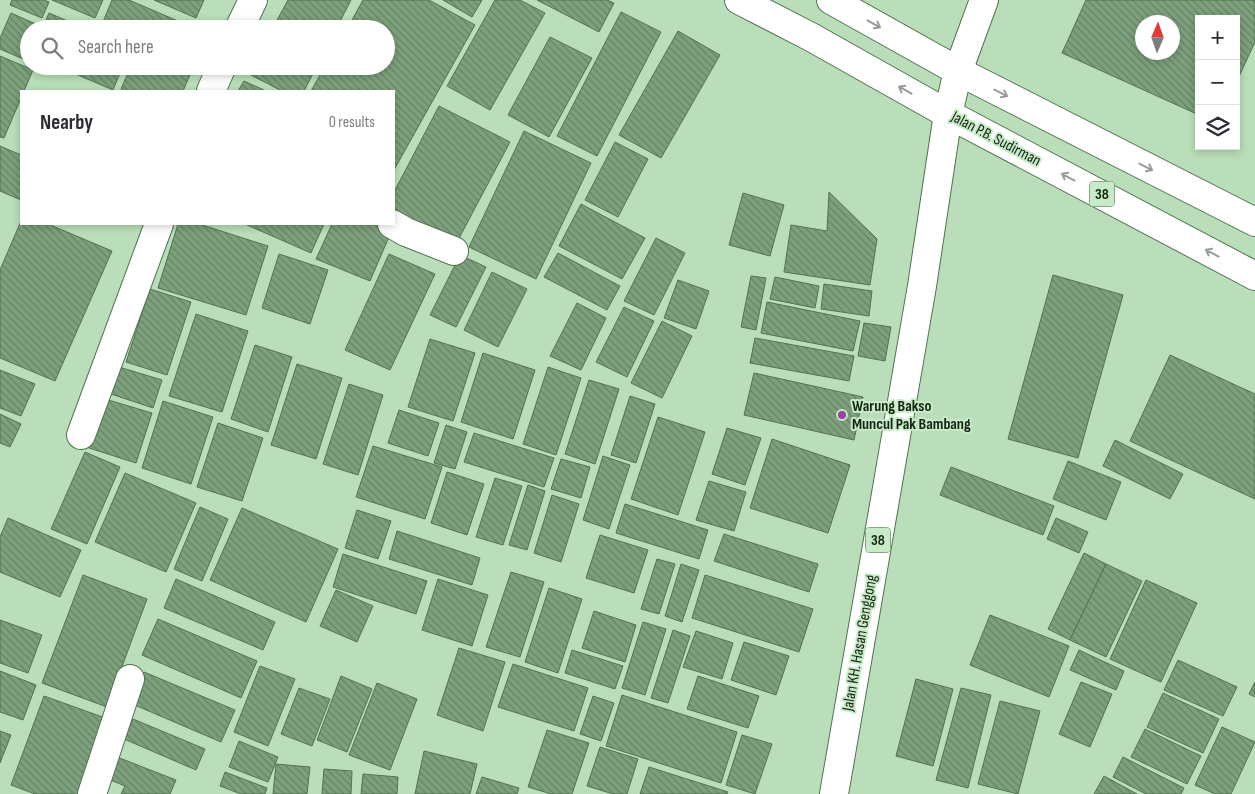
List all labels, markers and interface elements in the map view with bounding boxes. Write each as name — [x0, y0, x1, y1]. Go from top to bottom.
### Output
north arrow — [1135, 15, 1180, 60]
map controls — [1195, 15, 1240, 150]
button: + — [1195, 15, 1240, 60]
one-way arrow — [866, 19, 881, 29]
search box — [20, 20, 395, 75]
icon: search — [38, 34, 66, 62]
text: Search here — [78, 36, 154, 59]
button: − — [1195, 60, 1240, 105]
one-way arrow — [899, 84, 913, 94]
one-way arrow — [993, 89, 1008, 98]
button: layers — [1195, 105, 1240, 150]
street label: Jalan P.B. Sudirman — [947, 107, 1044, 171]
text: Nearby — [40, 110, 93, 135]
text: 0 results — [329, 113, 375, 132]
one-way arrow — [1138, 163, 1153, 172]
one-way arrow — [1061, 172, 1076, 182]
road number: 38 — [1090, 182, 1114, 206]
one-way arrow — [1205, 248, 1220, 257]
place label: Warung Bakso Muncul Pak Bambang — [852, 397, 971, 434]
marker: Warung Bakso Muncul Pak Bambang — [836, 409, 848, 421]
road number: 38 — [866, 528, 890, 552]
street label: Jalan KH. Hasan Genggong — [838, 573, 881, 714]

